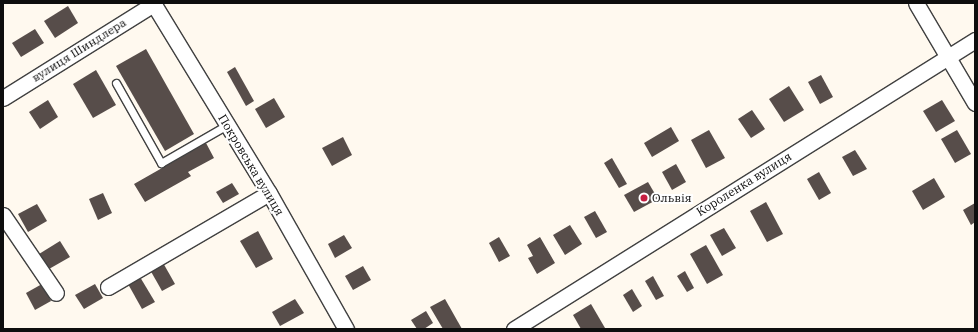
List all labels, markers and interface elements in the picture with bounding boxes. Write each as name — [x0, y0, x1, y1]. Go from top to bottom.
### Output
street label: вулиця Шиндлера — [29, 15, 129, 85]
street label: Покровська вулиця — [215, 112, 287, 218]
street label: Короленка вулиця — [694, 149, 794, 219]
place label: Ольвія — [652, 191, 692, 205]
marker: Ольвія — [639, 193, 649, 203]

